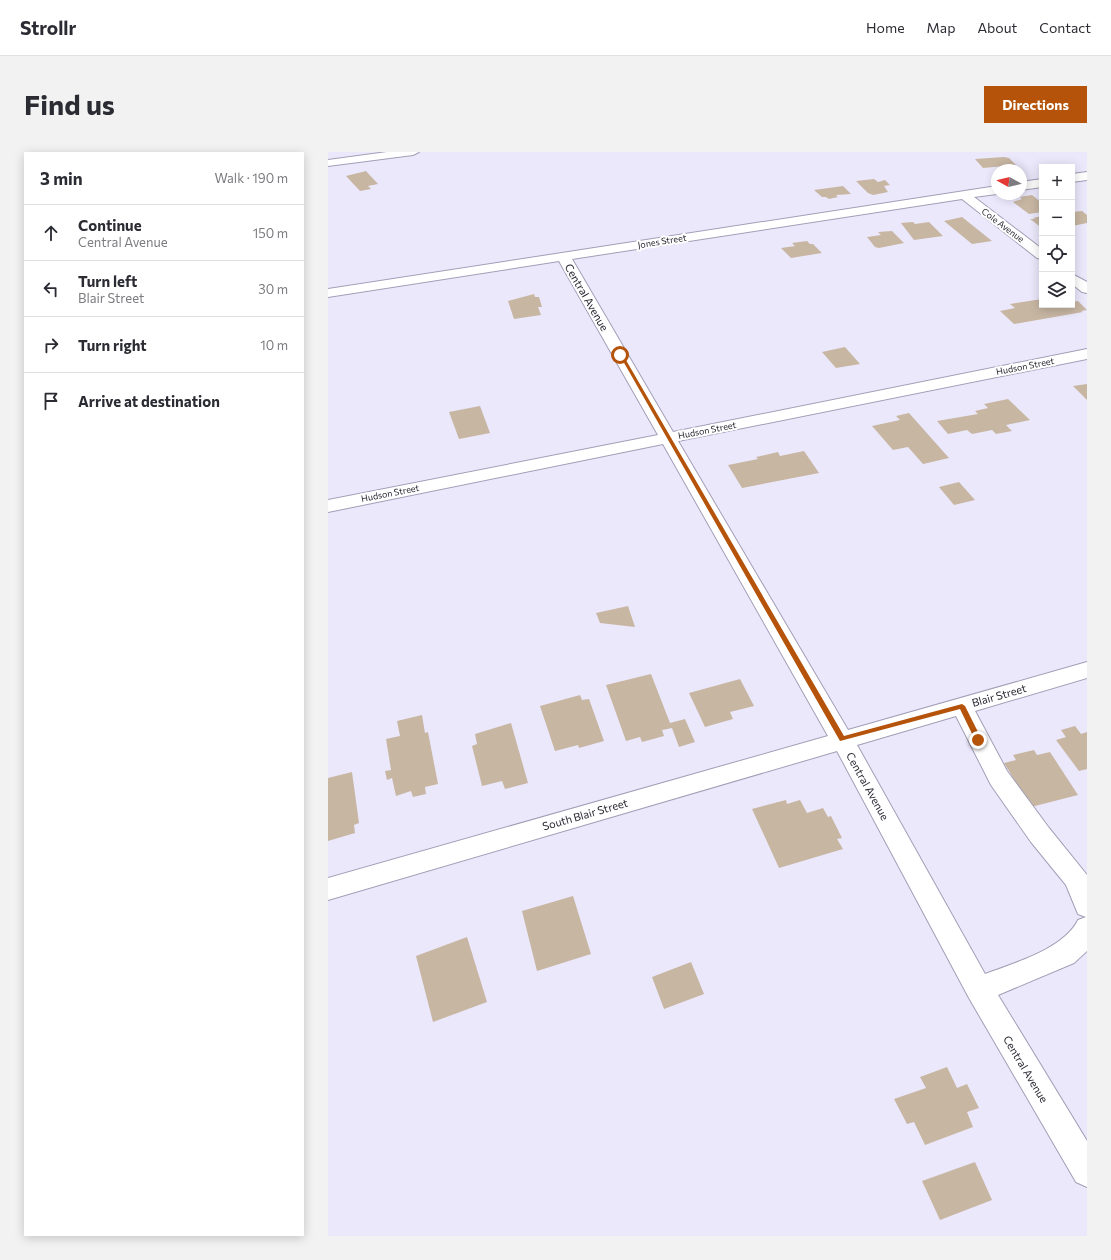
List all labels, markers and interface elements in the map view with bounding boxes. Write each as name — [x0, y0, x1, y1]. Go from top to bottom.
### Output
text: Strollr — [20, 16, 76, 39]
text: Home — [866, 19, 905, 36]
text: Map — [927, 19, 955, 36]
text: About — [977, 19, 1017, 36]
text: Contact — [1039, 19, 1091, 36]
button: Directions — [984, 86, 1087, 123]
text: Find us — [24, 87, 115, 121]
north arrow — [991, 164, 1027, 200]
map controls — [1039, 164, 1075, 308]
button: + — [1039, 164, 1075, 200]
text: 3 min — [40, 168, 83, 189]
text: Walk · 190 m — [214, 170, 288, 186]
button: − — [1039, 200, 1075, 236]
street label: Cole Avenue — [980, 205, 1027, 245]
text: Continue — [78, 216, 142, 234]
icon: ahead — [40, 222, 62, 244]
text: 150 m — [253, 225, 288, 241]
street label: Jones Street — [637, 232, 687, 250]
text: Central Avenue — [78, 234, 168, 250]
button: locate — [1039, 236, 1075, 272]
street label: Central Avenue — [562, 261, 612, 333]
text: Turn left — [78, 272, 137, 290]
button: layers — [1039, 272, 1075, 308]
icon: left — [40, 278, 62, 300]
text: 30 m — [258, 281, 288, 297]
text: Blair Street — [78, 290, 144, 306]
icon: right — [40, 334, 62, 356]
text: Turn right — [78, 336, 147, 354]
text: 10 m — [260, 337, 288, 353]
route start — [611, 346, 629, 364]
street label: Hudson Street — [995, 355, 1055, 377]
icon: arrive — [40, 390, 62, 412]
text: Arrive at destination — [78, 392, 220, 410]
street label: Hudson Street — [677, 419, 737, 441]
street label: Hudson Street — [360, 482, 420, 504]
street label: Blair Street — [970, 681, 1028, 709]
route end — [969, 731, 987, 749]
street label: Central Avenue — [844, 750, 892, 822]
street label: South Blair Street — [541, 795, 630, 832]
street label: Central Avenue — [1001, 1033, 1051, 1105]

